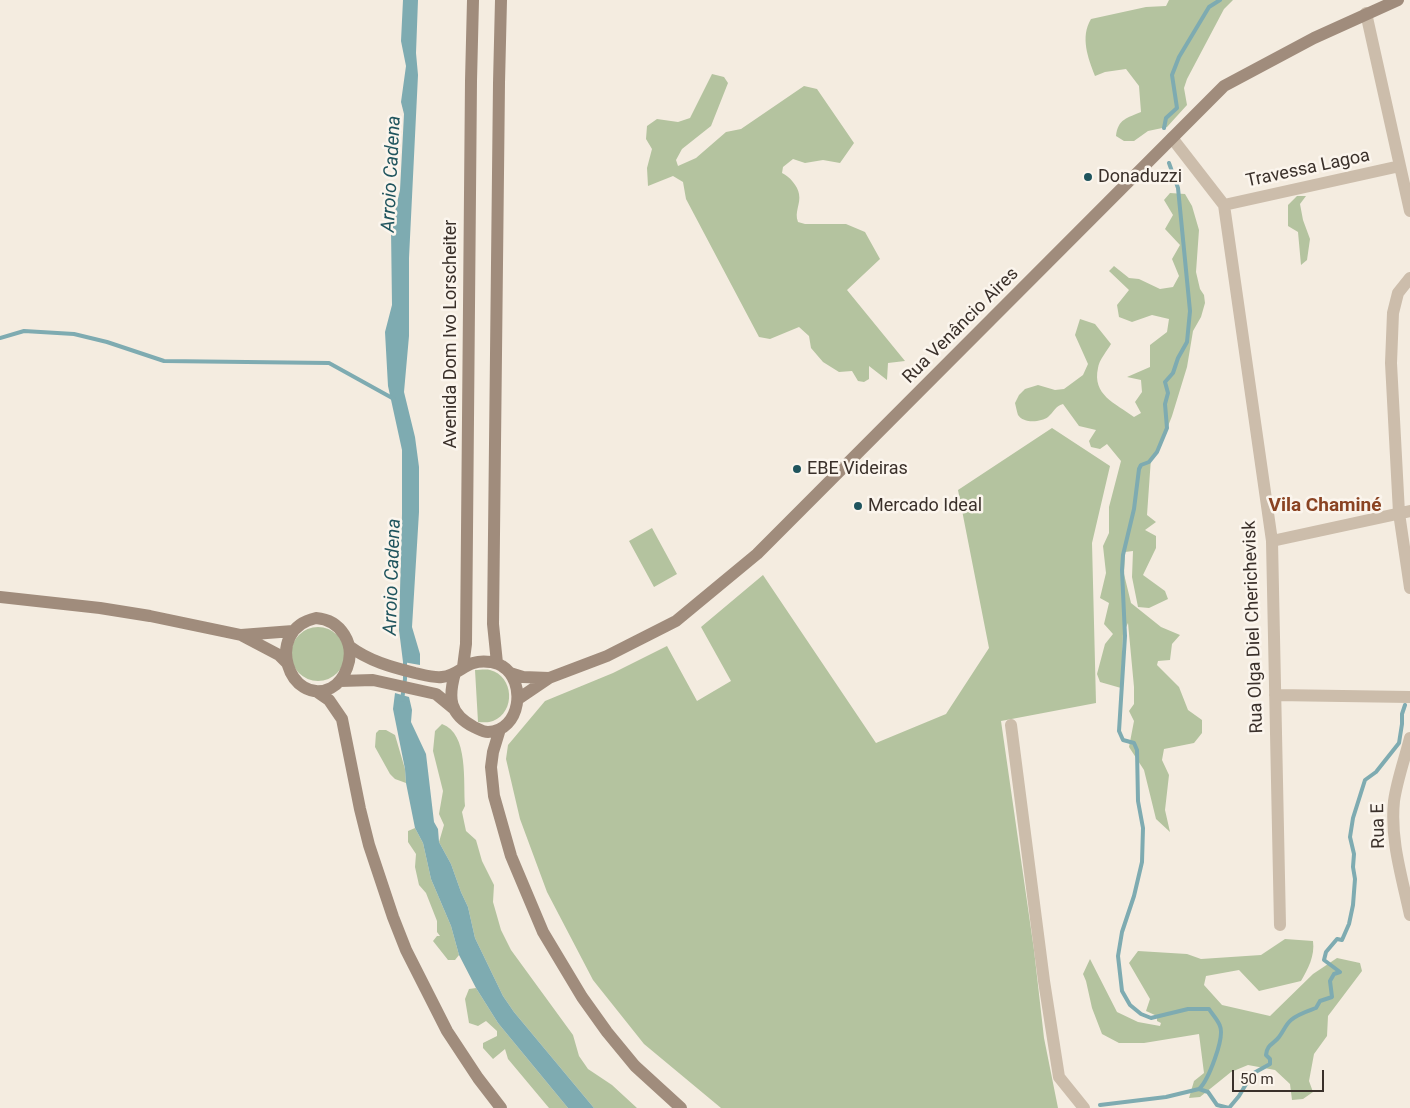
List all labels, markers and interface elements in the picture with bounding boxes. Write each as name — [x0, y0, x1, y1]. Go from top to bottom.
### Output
water label: Arroio Cadena — [378, 115, 406, 233]
street label: Travessa Lagoa — [1244, 145, 1372, 193]
place label: Donaduzzi — [1098, 166, 1182, 188]
marker: Donaduzzi — [1082, 171, 1094, 183]
street label: Avenida Dom Ivo Lorscheiter — [440, 220, 462, 448]
street label: Rua Venâncio Aires — [899, 264, 1023, 388]
place label: EBE Videiras — [807, 458, 908, 480]
marker: EBE Videiras — [791, 463, 803, 475]
place label: Mercado Ideal — [868, 495, 982, 517]
district label: Vila Chaminé — [1269, 495, 1381, 517]
marker: Mercado Ideal — [852, 500, 864, 512]
water label: Arroio Cadena — [380, 518, 406, 636]
street label: Rua Olga Diel Cherichevisk — [1239, 520, 1269, 734]
street label: Rua E — [1368, 803, 1390, 849]
scale bar — [1235, 1060, 1328, 1092]
text: 50 m — [1240, 1070, 1274, 1088]

